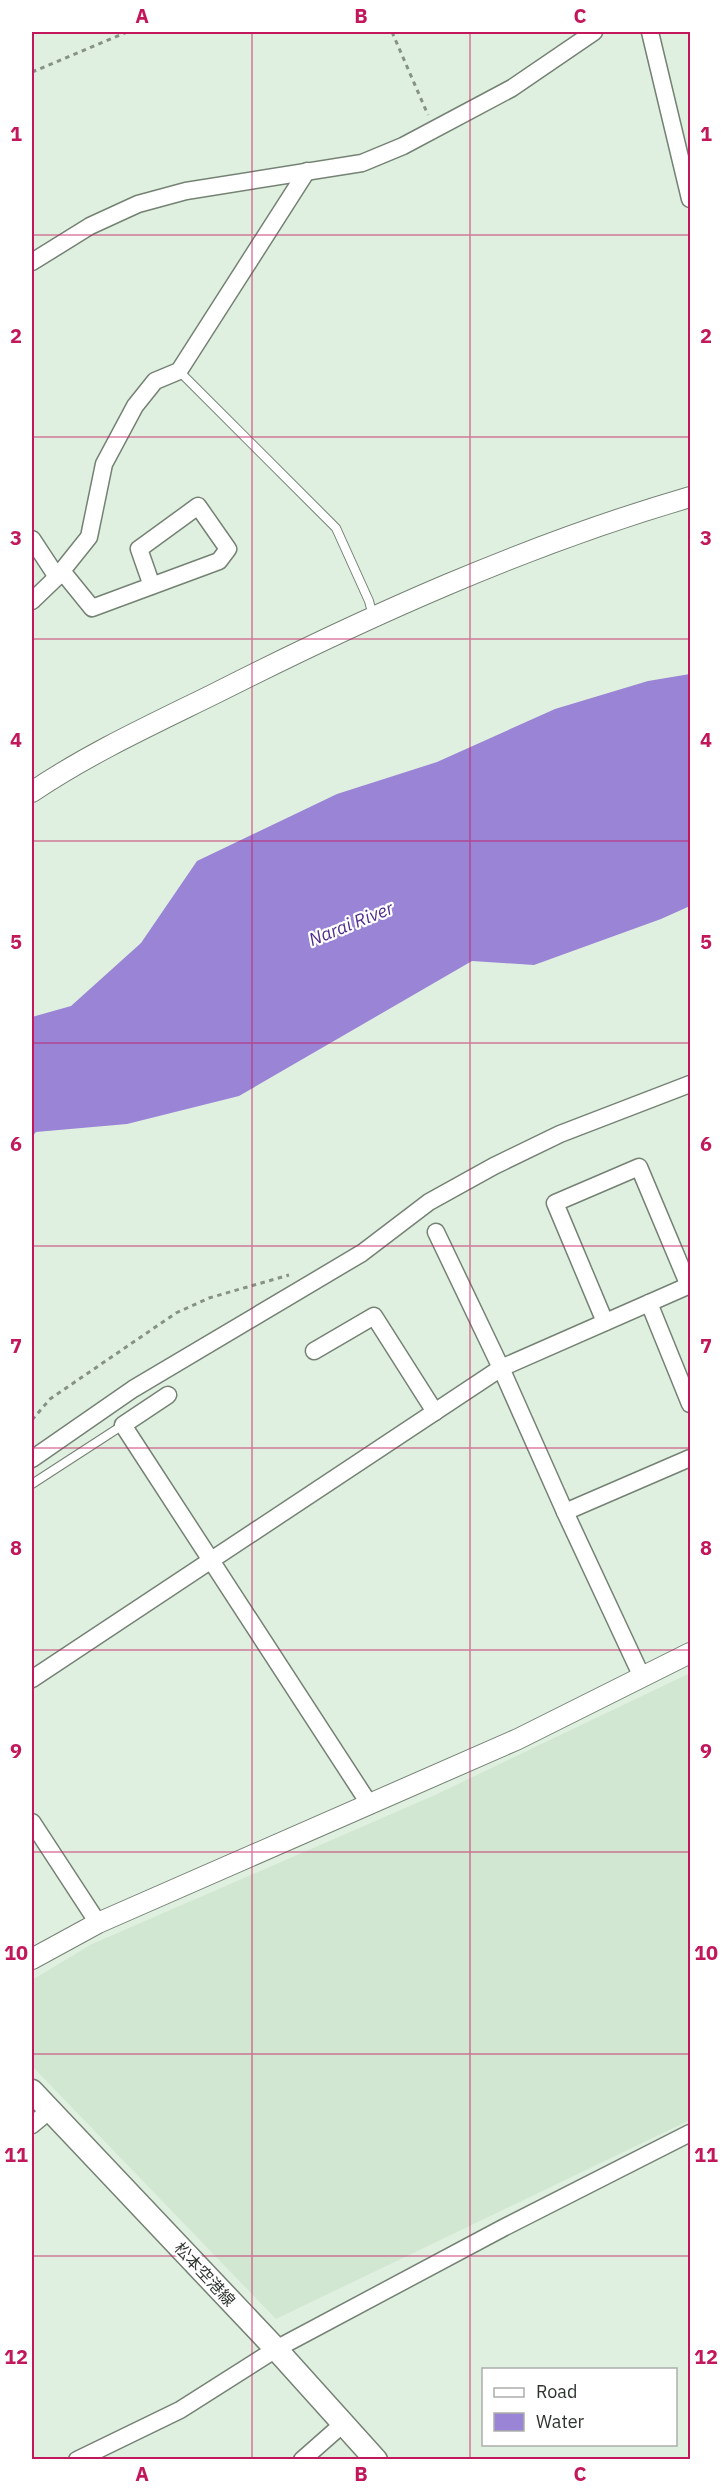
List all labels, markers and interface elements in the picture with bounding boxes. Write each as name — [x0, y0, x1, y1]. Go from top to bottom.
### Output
text: A — [135, 2, 149, 29]
text: B — [354, 2, 368, 29]
text: C — [573, 2, 587, 29]
text: 1 — [10, 120, 22, 147]
text: 1 — [700, 120, 712, 147]
text: 2 — [10, 322, 22, 349]
text: 2 — [700, 322, 712, 349]
text: 3 — [10, 524, 22, 551]
text: 3 — [700, 524, 712, 551]
text: 4 — [10, 726, 22, 753]
text: 4 — [700, 726, 712, 753]
water label: Narai River — [305, 896, 397, 951]
text: 5 — [10, 928, 22, 955]
text: 5 — [700, 928, 712, 955]
text: 6 — [10, 1130, 22, 1157]
text: 6 — [700, 1130, 712, 1157]
text: 7 — [10, 1332, 22, 1359]
text: 7 — [700, 1332, 712, 1359]
text: 8 — [10, 1534, 22, 1561]
text: 8 — [700, 1534, 712, 1561]
text: 9 — [10, 1737, 22, 1764]
text: 9 — [700, 1737, 712, 1764]
text: 10 — [4, 1939, 28, 1966]
text: 10 — [694, 1939, 718, 1966]
text: 11 — [4, 2141, 28, 2168]
text: 11 — [694, 2141, 718, 2168]
street label: 松本空港線 — [170, 2238, 240, 2310]
text: 12 — [4, 2343, 28, 2370]
text: 12 — [694, 2343, 718, 2370]
legend — [482, 2368, 677, 2446]
text: Road — [536, 2380, 577, 2403]
text: Water — [536, 2410, 585, 2433]
text: A — [135, 2460, 149, 2487]
text: B — [354, 2460, 368, 2487]
text: C — [573, 2460, 587, 2487]

